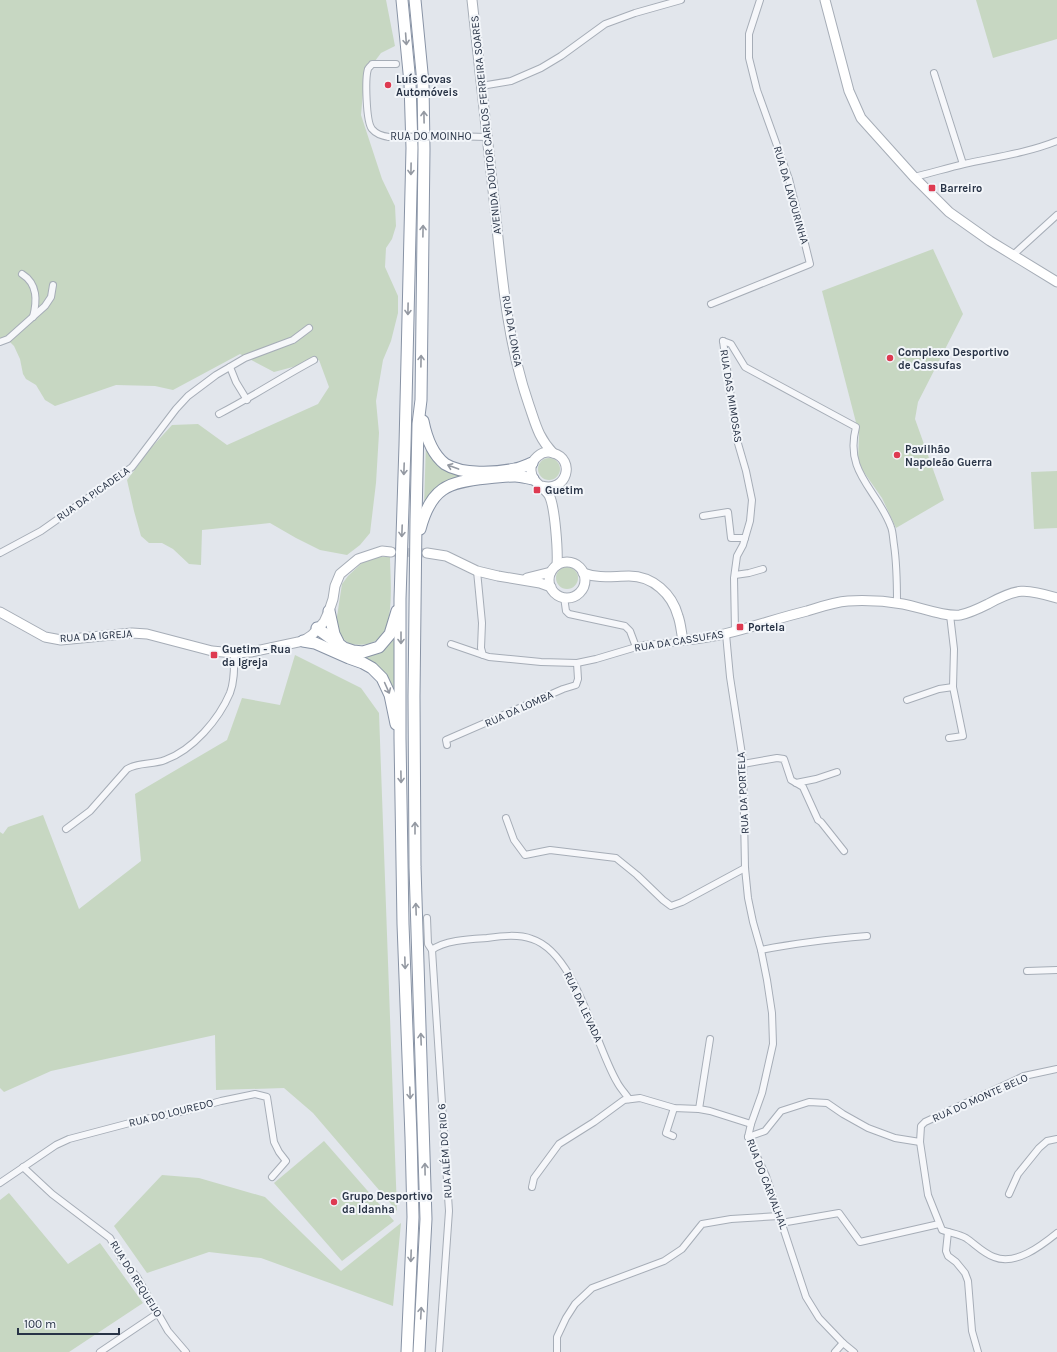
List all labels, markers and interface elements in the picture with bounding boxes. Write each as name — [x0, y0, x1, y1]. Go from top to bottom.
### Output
street label: AVENIDA DOUTOR CARLOS FERREIRA SOARES — [468, 15, 504, 235]
one-way arrow — [403, 32, 410, 45]
place label: Luís Covas Automóveis — [396, 73, 458, 99]
marker: Luís Covas Automóveis — [383, 80, 393, 90]
one-way arrow — [420, 111, 427, 124]
street label: RUA DO MOINHO — [390, 130, 472, 143]
street label: RUA DA LAVOURINHA — [771, 144, 811, 246]
one-way arrow — [407, 162, 415, 175]
place label: Barreiro — [940, 182, 982, 195]
marker: Barreiro — [927, 183, 937, 193]
one-way arrow — [419, 225, 427, 238]
street label: RUA DA LONGA — [499, 294, 525, 368]
one-way arrow — [404, 302, 412, 315]
place label: Complexo Desportivo de Cassufas — [898, 346, 1009, 372]
street label: RUA DAS MIMOSAS — [717, 348, 745, 444]
marker: Complexo Desportivo de Cassufas — [885, 353, 895, 363]
one-way arrow — [417, 355, 425, 368]
place label: Pavilhão Napoleão Guerra — [905, 443, 992, 469]
marker: Pavilhão Napoleão Guerra — [892, 450, 902, 460]
one-way arrow — [400, 462, 408, 475]
one-way arrow — [447, 463, 460, 470]
street label: RUA DA PICADELA — [54, 464, 133, 524]
place label: Guetim — [545, 484, 584, 497]
marker: Guetim — [532, 485, 542, 495]
one-way arrow — [398, 524, 406, 537]
place label: Portela — [748, 621, 785, 634]
marker: Portela — [735, 622, 745, 632]
street label: RUA DA IGREJA — [59, 627, 133, 645]
street label: RUA DA CASSUFAS — [633, 627, 725, 655]
one-way arrow — [397, 631, 405, 644]
place label: Guetim - Rua da Igreja — [222, 643, 291, 669]
marker: Guetim - Rua da Igreja — [209, 650, 219, 660]
one-way arrow — [384, 682, 391, 694]
street label: RUA DA LOMBA — [483, 688, 556, 730]
street label: RUA DA PORTELA — [734, 751, 752, 834]
one-way arrow — [397, 770, 405, 783]
one-way arrow — [411, 822, 419, 835]
one-way arrow — [413, 903, 420, 916]
one-way arrow — [401, 956, 408, 969]
street label: RUA DA LEVADA — [561, 970, 605, 1045]
one-way arrow — [417, 1033, 424, 1046]
street label: RUA DO MONTE BELO — [930, 1071, 1030, 1125]
one-way arrow — [406, 1086, 413, 1099]
street label: RUA DO LOUREDO — [127, 1096, 215, 1130]
street label: RUA ALÉM DO RIO 6 — [433, 1103, 455, 1199]
street label: RUA DO CARVALHAL — [744, 1137, 791, 1232]
one-way arrow — [421, 1163, 428, 1176]
place label: Grupo Desportivo da Idanha — [342, 1190, 433, 1216]
marker: Grupo Desportivo da Idanha — [329, 1197, 339, 1207]
street label: RUA DO REQUEIJO — [107, 1238, 165, 1320]
one-way arrow — [408, 1249, 415, 1262]
one-way arrow — [417, 1307, 425, 1320]
scale bar — [18, 1310, 119, 1336]
text: 100 m — [24, 1317, 56, 1331]

